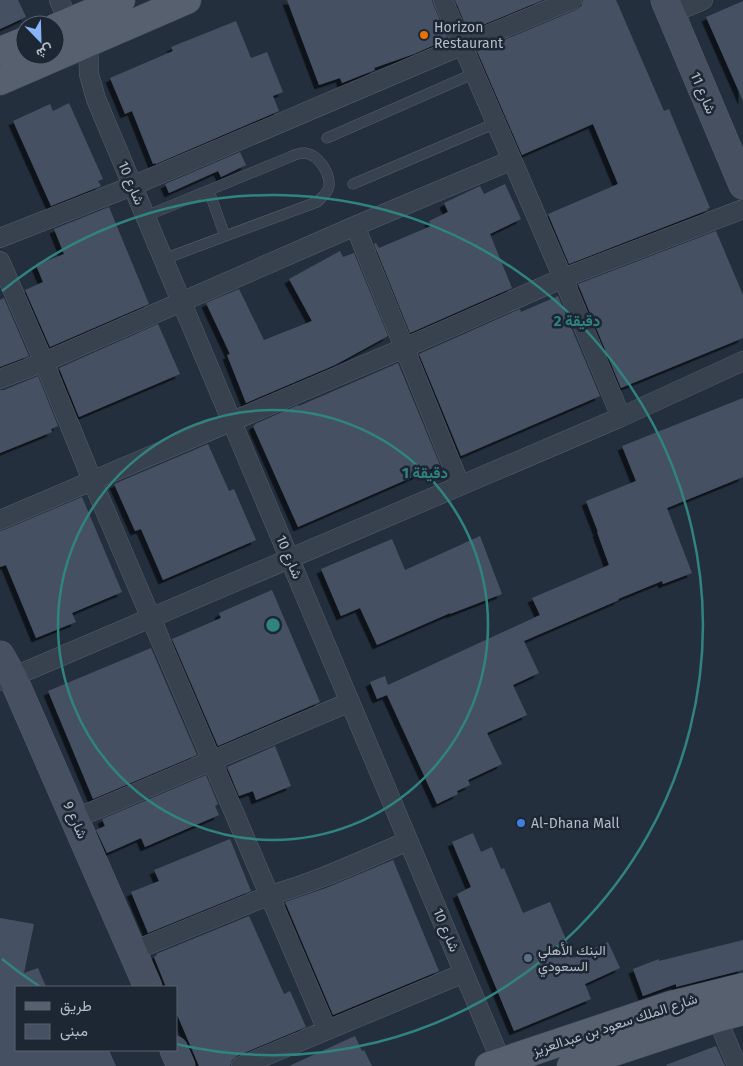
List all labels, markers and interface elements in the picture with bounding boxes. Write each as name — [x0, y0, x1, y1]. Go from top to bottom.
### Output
north arrow — [15, 15, 65, 65]
place label: Horizon Restaurant — [434, 19, 504, 52]
marker: Horizon Restaurant — [418, 29, 430, 41]
text: ش — [34, 40, 56, 63]
street label: شارع 11 — [685, 70, 719, 117]
street label: شارع 10 — [112, 159, 148, 208]
text: 2 دقيقة — [554, 312, 600, 330]
text: 1 دقيقة — [402, 464, 448, 482]
street label: شارع 10 — [270, 533, 306, 582]
centre of rings — [264, 616, 282, 634]
street label: شارع 9 — [57, 799, 91, 842]
place label: Al-Dhana Mall — [531, 815, 620, 832]
marker: Al-Dhana Mall — [515, 817, 527, 829]
street label: شارع 10 — [427, 906, 463, 955]
place label: البنك الأهلي السعودي — [538, 942, 606, 978]
marker: البنك الأهلي السعودي — [522, 952, 534, 964]
legend — [15, 986, 178, 1051]
street label: شارع الملك سعود بن عبدالعزيز — [530, 990, 700, 1062]
text: طريق — [60, 997, 92, 1016]
text: مبنى — [60, 1022, 88, 1041]

